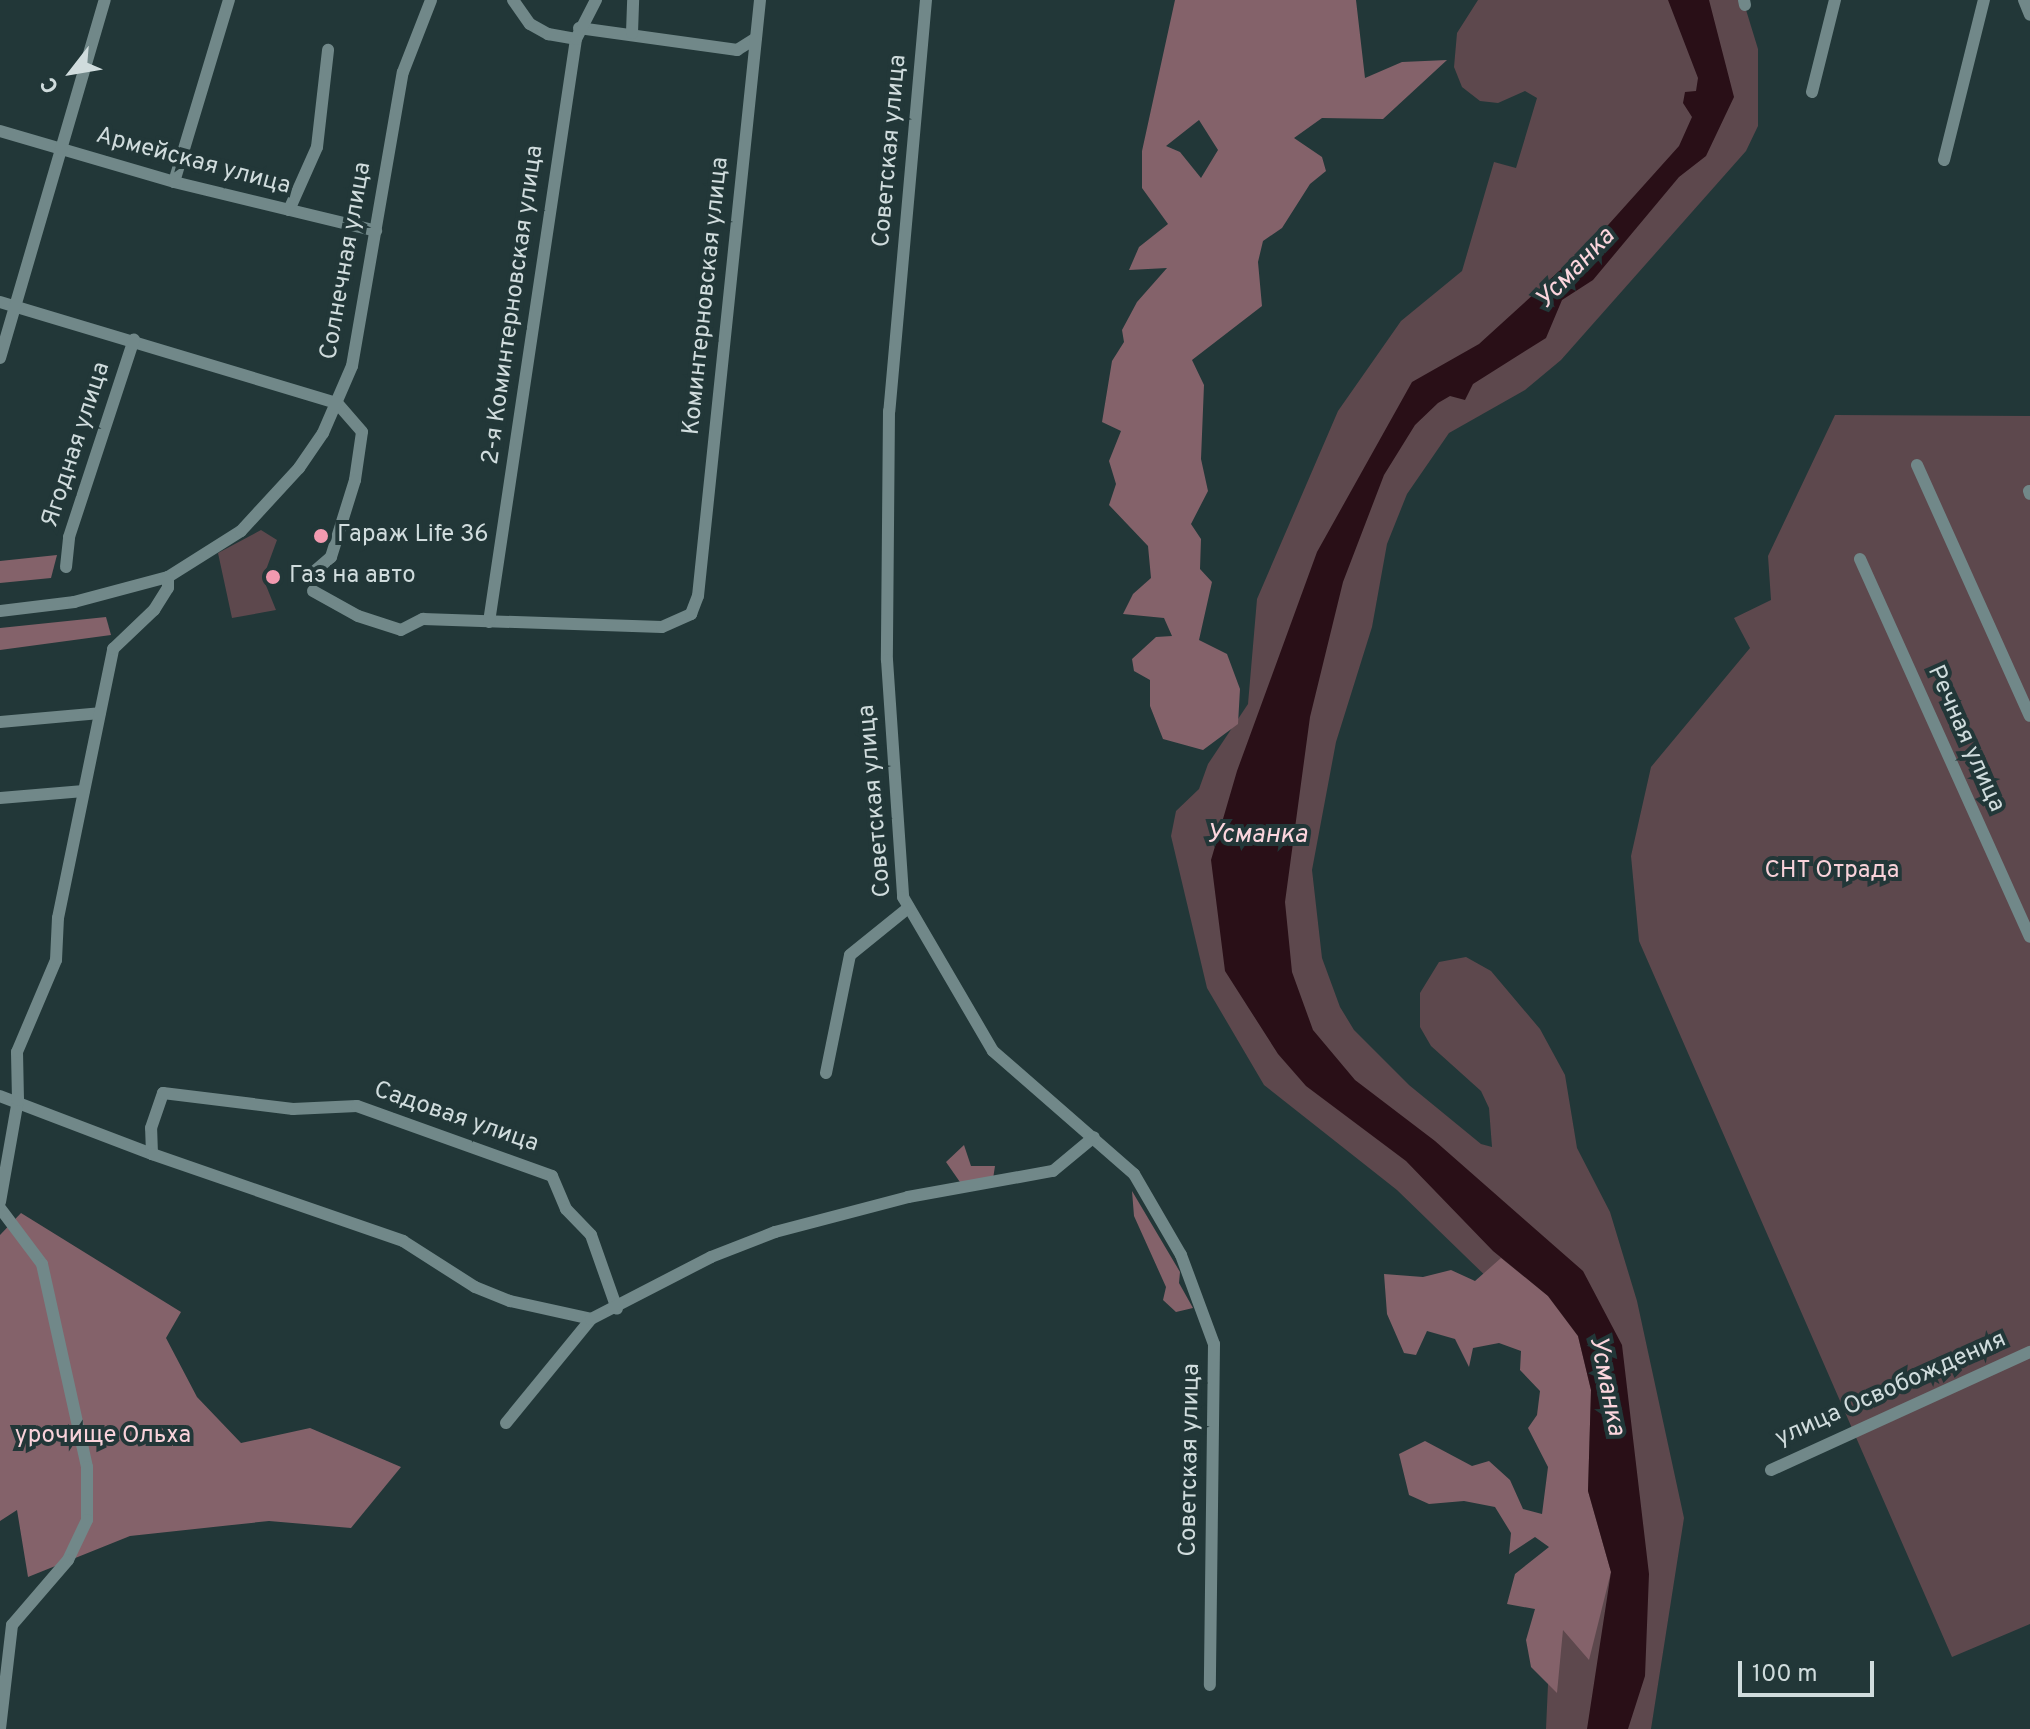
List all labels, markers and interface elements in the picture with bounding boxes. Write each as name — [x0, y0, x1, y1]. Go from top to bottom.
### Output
north arrow — [32, 32, 112, 112]
street label: Советская улица — [868, 53, 914, 249]
text: С — [36, 72, 66, 98]
street label: Армейская улица — [93, 122, 293, 202]
street label: 2-я Коминтерновская улица — [477, 143, 551, 467]
street label: Коминтерновская улица — [678, 156, 736, 436]
street label: Солнечная улица — [315, 160, 379, 362]
water label: Усманка — [1530, 222, 1622, 316]
street label: Ягодная улица — [37, 359, 117, 531]
place label: Гараж Life 36 — [337, 522, 489, 550]
marker: Гараж Life 36 — [312, 527, 330, 545]
place label: Газ на авто — [289, 563, 416, 591]
marker: Газ на авто — [264, 568, 282, 586]
street label: Речная улица — [1920, 661, 2010, 817]
street label: Советская улица — [853, 703, 899, 899]
water label: Усманка — [1206, 820, 1308, 852]
park label: СНТ Отрада — [1764, 858, 1900, 886]
street label: Садовая улица — [370, 1076, 542, 1160]
street label: улица Освобождения — [1771, 1326, 2011, 1454]
water label: Усманка — [1581, 1333, 1631, 1439]
street label: Советская улица — [1175, 1363, 1207, 1557]
park label: урочище Ольха — [15, 1423, 191, 1451]
scale bar — [1742, 1645, 1878, 1695]
text: 100 m — [1752, 1660, 1818, 1690]

